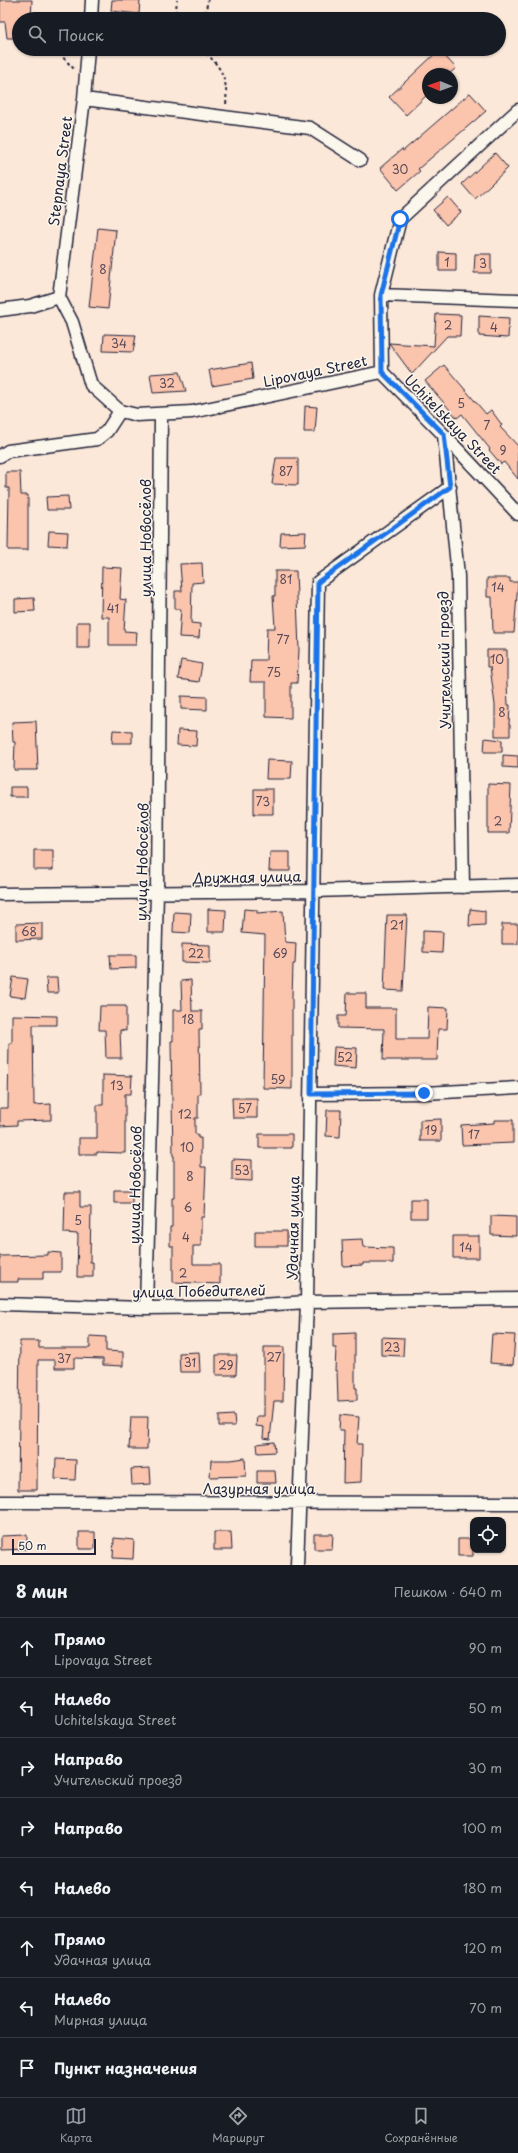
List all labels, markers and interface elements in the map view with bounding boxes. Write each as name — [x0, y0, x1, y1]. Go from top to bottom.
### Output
search box — [12, 12, 506, 56]
icon: search — [26, 23, 48, 45]
text: Поиск — [58, 23, 104, 46]
north arrow — [422, 68, 458, 104]
street label: Stepnaya Street — [43, 115, 77, 227]
house number: 30 — [392, 160, 409, 178]
route start — [391, 210, 409, 228]
house number: 1 — [444, 253, 450, 271]
house number: 3 — [479, 254, 487, 272]
house number: 8 — [99, 260, 107, 278]
house number: 2 — [444, 316, 452, 334]
house number: 4 — [490, 318, 498, 336]
house number: 34 — [111, 334, 127, 352]
street label: Lipovaya Street — [261, 350, 369, 392]
street label: Uchitelskaya Street — [400, 369, 507, 479]
house number: 32 — [159, 374, 175, 392]
house number: 5 — [457, 394, 465, 412]
house number: 7 — [484, 416, 491, 434]
house number: 9 — [499, 441, 507, 459]
house number: 87 — [279, 462, 293, 480]
street label: улица Новосёлов — [135, 479, 156, 597]
house number: 81 — [280, 570, 292, 588]
house number: 14 — [491, 578, 505, 596]
street label: Учительский проезд — [432, 591, 456, 729]
house number: 41 — [107, 599, 119, 617]
house number: 77 — [276, 630, 290, 648]
house number: 10 — [490, 650, 504, 668]
house number: 75 — [267, 663, 281, 681]
house number: 8 — [498, 703, 506, 721]
house number: 73 — [256, 792, 270, 810]
street label: улица Новосёлов — [130, 803, 154, 921]
house number: 2 — [494, 812, 502, 830]
street label: Дружная улица — [192, 866, 302, 888]
house number: 21 — [390, 916, 404, 934]
house number: 68 — [21, 922, 37, 940]
house number: 22 — [188, 944, 204, 962]
house number: 69 — [272, 944, 288, 962]
house number: 18 — [182, 1010, 194, 1028]
house number: 52 — [337, 1048, 353, 1066]
house number: 59 — [271, 1070, 285, 1088]
house number: 13 — [110, 1076, 124, 1094]
route end — [415, 1084, 433, 1102]
house number: 57 — [238, 1099, 252, 1117]
house number: 12 — [178, 1105, 192, 1123]
house number: 19 — [425, 1121, 437, 1139]
house number: 17 — [468, 1125, 480, 1143]
street label: улица Новосёлов — [123, 1126, 147, 1244]
house number: 10 — [180, 1138, 194, 1156]
house number: 53 — [234, 1161, 250, 1179]
house number: 8 — [186, 1167, 194, 1185]
street label: Удачная улица — [282, 1175, 304, 1280]
house number: 6 — [184, 1198, 192, 1216]
house number: 5 — [74, 1211, 82, 1229]
house number: 4 — [182, 1228, 190, 1246]
house number: 14 — [459, 1238, 473, 1256]
house number: 2 — [179, 1264, 187, 1282]
street label: улица Победителей — [132, 1279, 266, 1303]
house number: 23 — [384, 1338, 400, 1356]
house number: 27 — [267, 1348, 282, 1366]
house number: 37 — [57, 1349, 72, 1367]
house number: 31 — [184, 1353, 196, 1371]
house number: 29 — [218, 1356, 234, 1374]
street label: Лазурная улица — [203, 1478, 315, 1499]
map controls — [470, 1517, 506, 1553]
button: locate — [470, 1517, 506, 1553]
scale bar — [12, 1537, 96, 1556]
text: 50 m — [18, 1537, 47, 1554]
text: 8 мин — [16, 1578, 68, 1604]
text: Пешком · 640 m — [394, 1582, 502, 1601]
text: Прямо — [54, 1627, 105, 1650]
icon: ahead — [16, 1637, 38, 1659]
text: 90 m — [469, 1638, 502, 1657]
text: Lipovaya Street — [54, 1650, 152, 1669]
text: Налево — [54, 1687, 111, 1710]
icon: left — [16, 1697, 38, 1719]
text: 50 m — [468, 1698, 502, 1717]
text: Uchitelskaya Street — [54, 1710, 176, 1729]
text: Направо — [54, 1747, 123, 1770]
icon: right — [16, 1757, 38, 1779]
text: 30 m — [468, 1758, 502, 1777]
text: Учительский проезд — [54, 1770, 182, 1789]
text: Направо — [54, 1816, 123, 1839]
icon: right — [16, 1817, 38, 1839]
text: 100 m — [462, 1818, 502, 1837]
text: Налево — [54, 1876, 111, 1899]
icon: left — [16, 1877, 38, 1899]
text: 180 m — [463, 1878, 502, 1897]
text: Прямо — [54, 1927, 105, 1950]
icon: ahead — [16, 1937, 38, 1959]
text: 120 m — [463, 1938, 502, 1957]
text: Удачная улица — [54, 1950, 151, 1969]
text: Налево — [54, 1987, 111, 2010]
icon: left — [16, 1997, 38, 2019]
text: 70 m — [469, 1998, 502, 2017]
text: Мирная улица — [54, 2010, 147, 2029]
text: Пункт назначения — [54, 2056, 197, 2079]
icon: arrive — [16, 2057, 38, 2079]
tab: Карта — [60, 2105, 92, 2146]
tab: Маршрут — [212, 2105, 264, 2146]
tab: Сохранённые — [384, 2105, 458, 2146]

